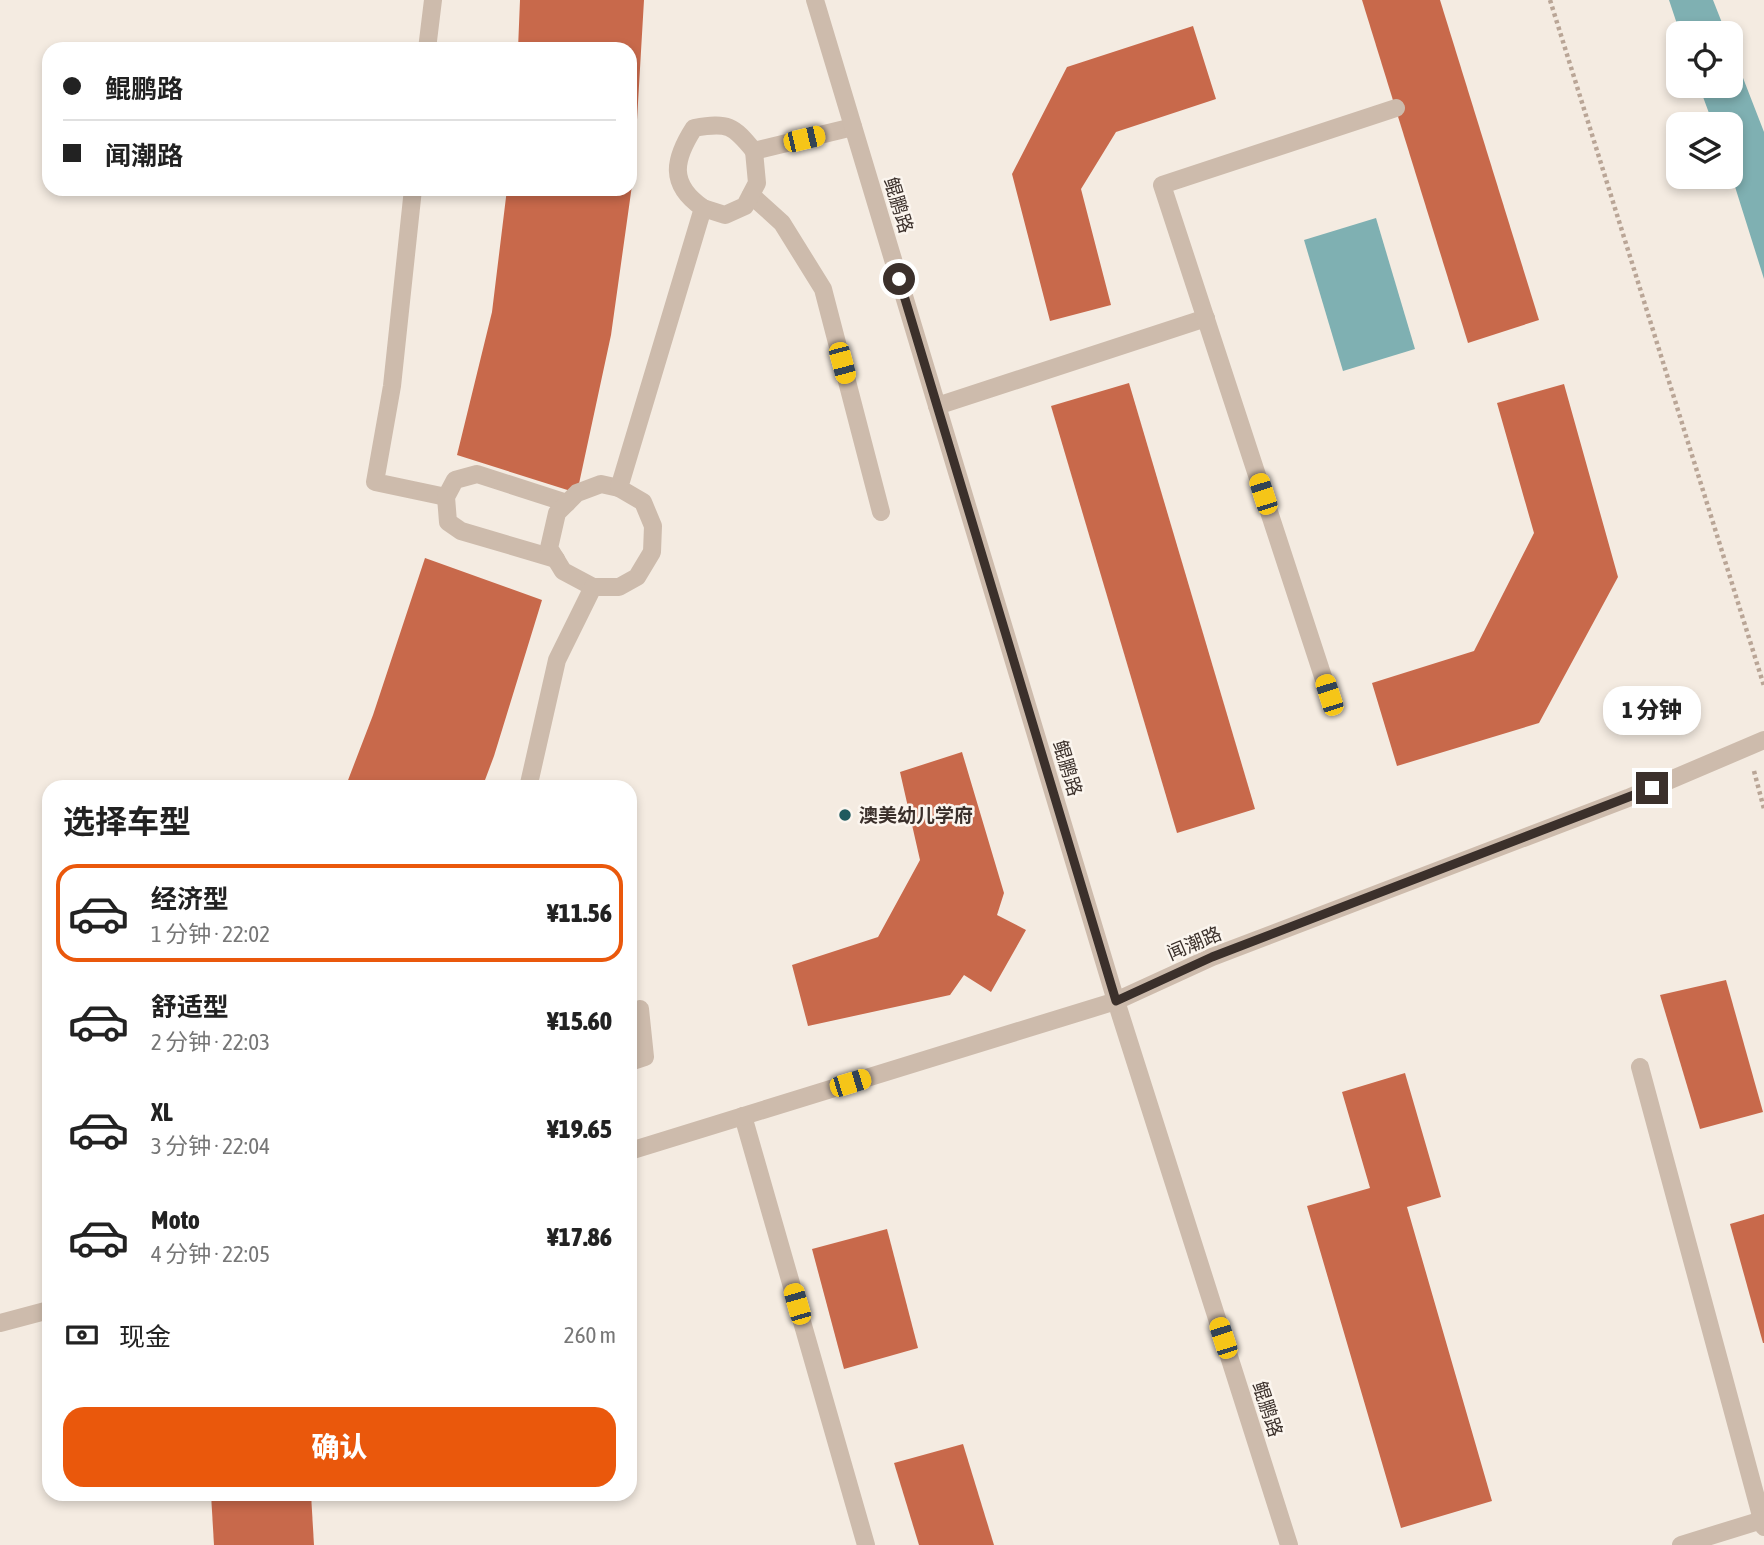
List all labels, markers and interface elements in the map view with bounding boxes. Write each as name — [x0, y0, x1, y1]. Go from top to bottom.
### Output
map controls — [1666, 21, 1743, 189]
button: locate — [1666, 21, 1743, 98]
text: 鲲鹏路 — [105, 74, 183, 104]
button: layers — [1666, 112, 1743, 189]
car — [782, 124, 827, 154]
text: 闻潮路 — [105, 141, 183, 171]
street label: 鲲鹏路 — [880, 175, 918, 235]
route start — [883, 263, 915, 295]
car — [827, 340, 858, 386]
car — [1247, 471, 1280, 517]
car — [1313, 672, 1346, 718]
callout: 1 分钟 — [1603, 686, 1701, 736]
text: 1 分钟 — [1622, 697, 1682, 723]
street label: 鲲鹏路 — [1049, 738, 1087, 798]
route end — [1636, 772, 1668, 804]
text: 选择车型 — [63, 803, 191, 840]
place label: 澳美幼儿学府 — [859, 804, 973, 826]
marker: 澳美幼儿学府 — [837, 807, 853, 823]
icon: car — [67, 882, 130, 945]
text: 经济型 — [151, 884, 229, 914]
text: ¥11.56 — [547, 898, 612, 928]
text: 1 分钟 · 22:02 — [151, 921, 270, 947]
street label: 闻潮路 — [1163, 922, 1225, 964]
icon: car — [67, 990, 130, 1053]
text: 舒适型 — [151, 992, 229, 1022]
text: ¥15.60 — [547, 1006, 612, 1036]
text: 2 分钟 · 22:03 — [151, 1029, 270, 1055]
car — [827, 1067, 874, 1099]
text: XL — [151, 1097, 173, 1127]
icon: car — [67, 1098, 130, 1161]
text: ¥19.65 — [547, 1114, 612, 1144]
text: 3 分钟 · 22:04 — [151, 1133, 270, 1159]
text: Moto — [151, 1205, 200, 1235]
icon: car — [67, 1206, 130, 1269]
text: ¥17.86 — [547, 1222, 612, 1252]
text: 4 分钟 · 22:05 — [151, 1241, 270, 1267]
car — [782, 1281, 813, 1327]
car — [1207, 1315, 1240, 1361]
icon: cash — [63, 1316, 101, 1354]
text: 现金 — [119, 1322, 171, 1352]
text: 260 m — [564, 1322, 616, 1348]
street label: 鲲鹏路 — [1249, 1378, 1287, 1440]
button: 确认 — [63, 1407, 616, 1487]

